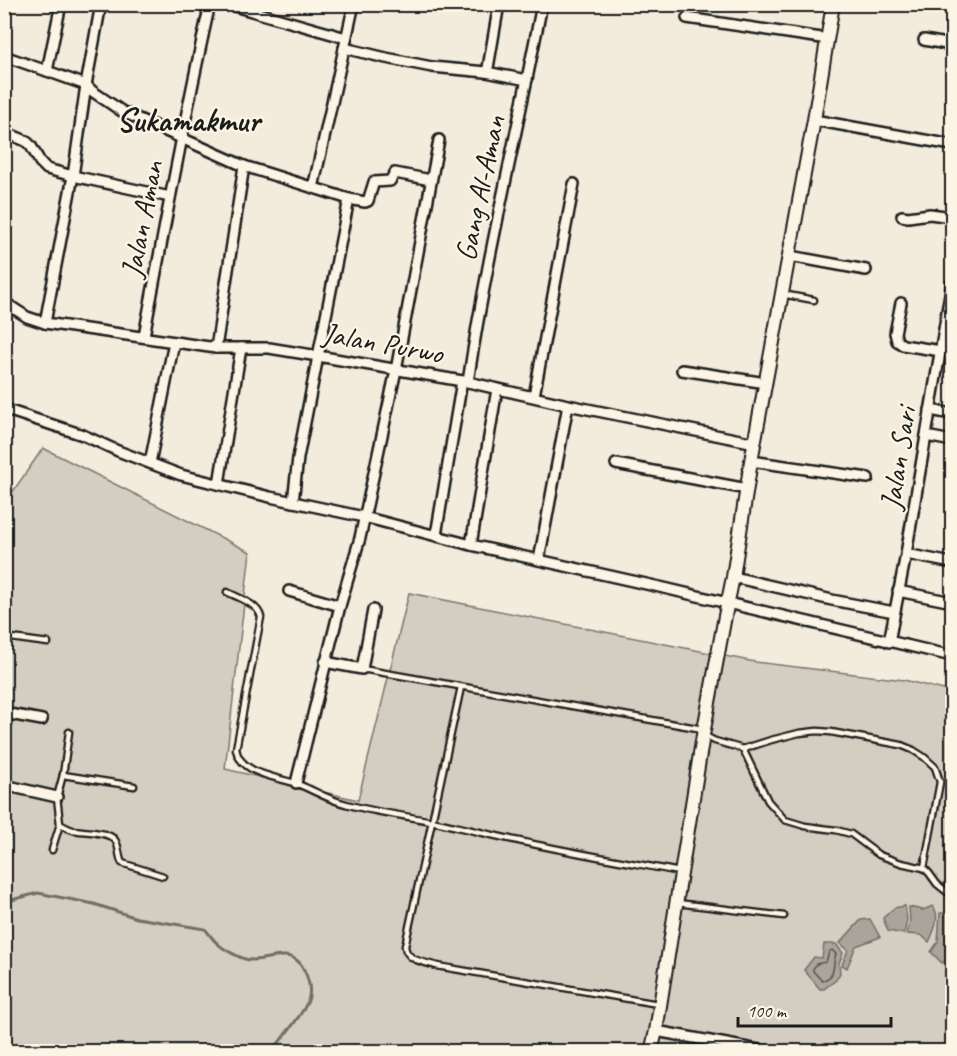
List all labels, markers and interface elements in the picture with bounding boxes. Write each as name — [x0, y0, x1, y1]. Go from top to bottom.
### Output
district label: Sukamakmur — [116, 99, 263, 141]
street label: Gang Al-Aman — [446, 111, 514, 264]
street label: Jalan Aman — [112, 156, 172, 282]
street label: Jalan Purwo — [318, 313, 447, 372]
street label: Jalan Sari — [871, 401, 925, 514]
scale bar — [738, 990, 891, 1028]
text: 100 m — [747, 1000, 788, 1022]

